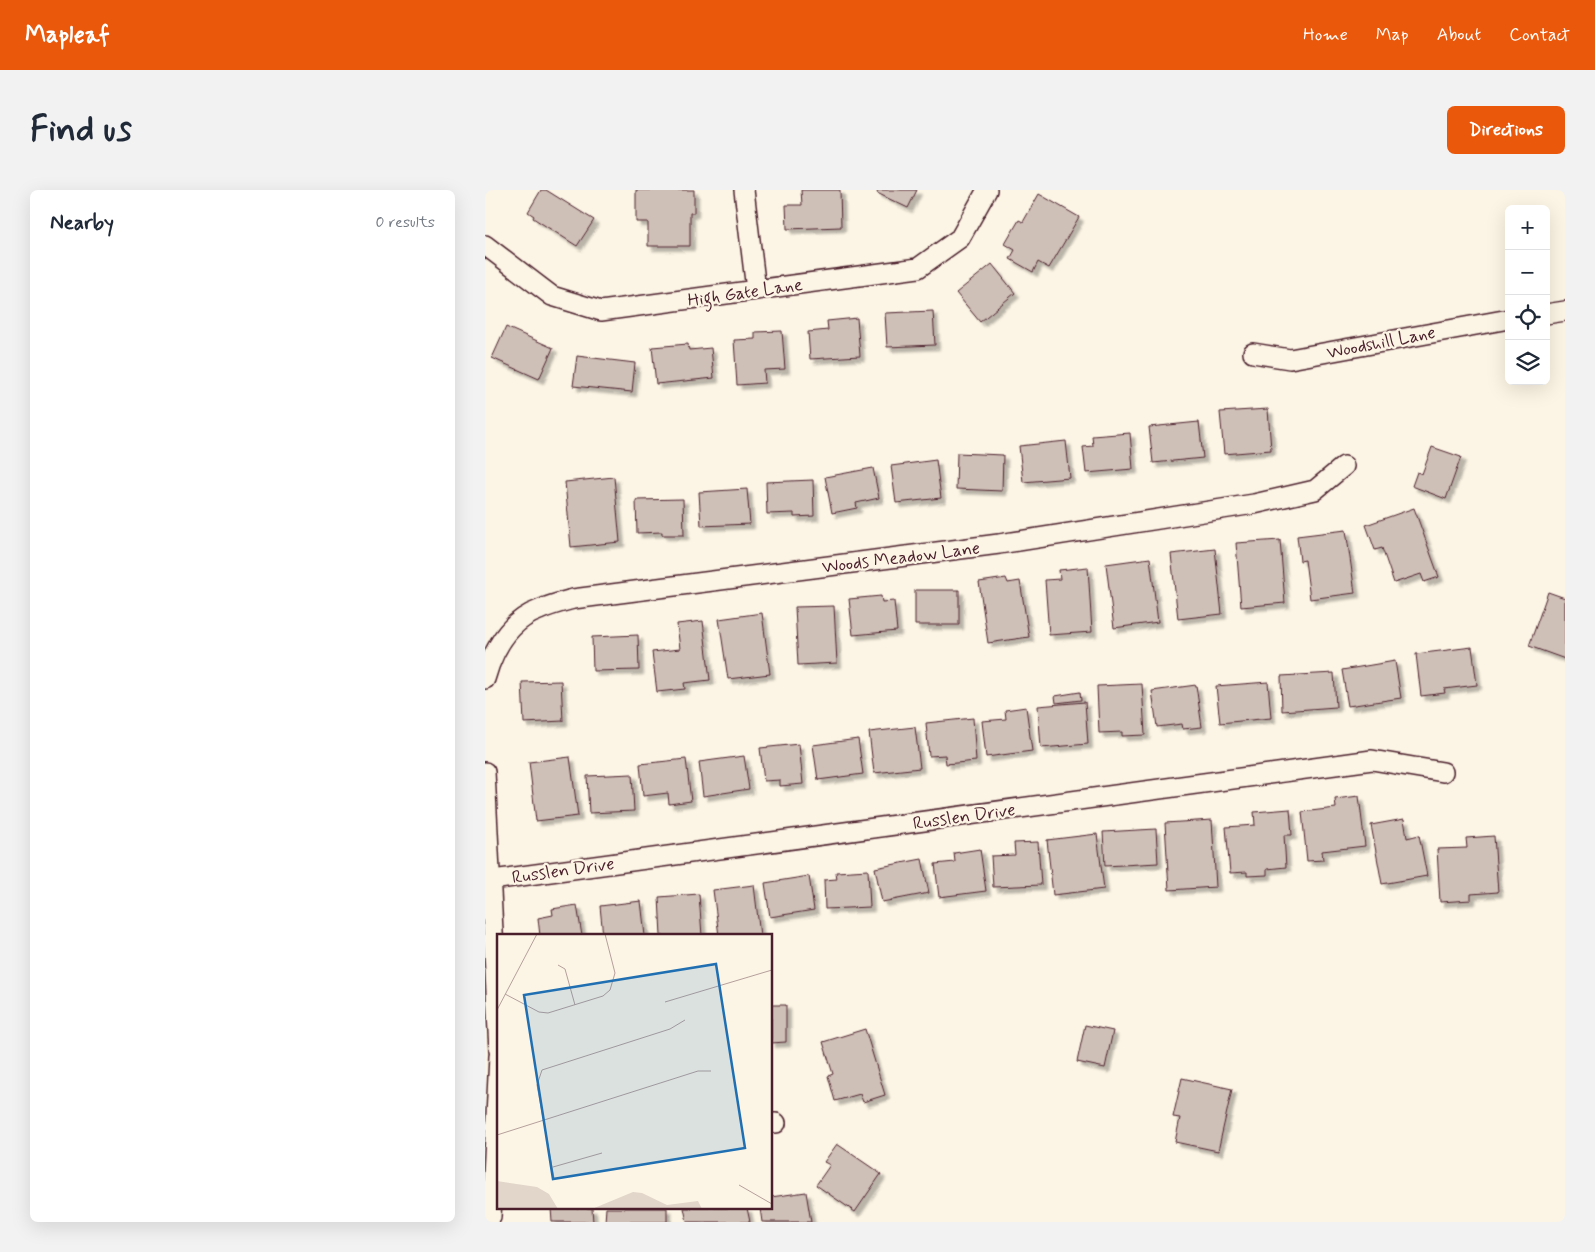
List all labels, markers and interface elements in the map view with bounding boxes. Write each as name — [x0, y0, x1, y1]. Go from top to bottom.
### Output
text: Mapleaf — [25, 20, 110, 51]
text: Home — [1303, 23, 1348, 47]
text: Map — [1376, 23, 1409, 47]
text: About — [1437, 23, 1481, 47]
text: Contact — [1509, 23, 1570, 47]
button: Directions — [1447, 106, 1565, 154]
text: Find us — [30, 107, 132, 153]
map controls — [1505, 205, 1550, 385]
button: + — [1505, 205, 1550, 250]
text: Nearby — [50, 209, 114, 237]
text: 0 results — [375, 212, 435, 233]
button: − — [1505, 250, 1550, 295]
street label: High Gate Lane — [686, 273, 805, 315]
button: locate — [1505, 295, 1550, 340]
street label: Woodshill Lane — [1325, 321, 1438, 365]
button: layers — [1505, 340, 1550, 385]
street label: Woods Meadow Lane — [821, 536, 981, 580]
street label: Russlen Drive — [911, 798, 1017, 836]
street label: Russlen Drive — [510, 852, 616, 890]
inset map — [497, 934, 773, 1210]

